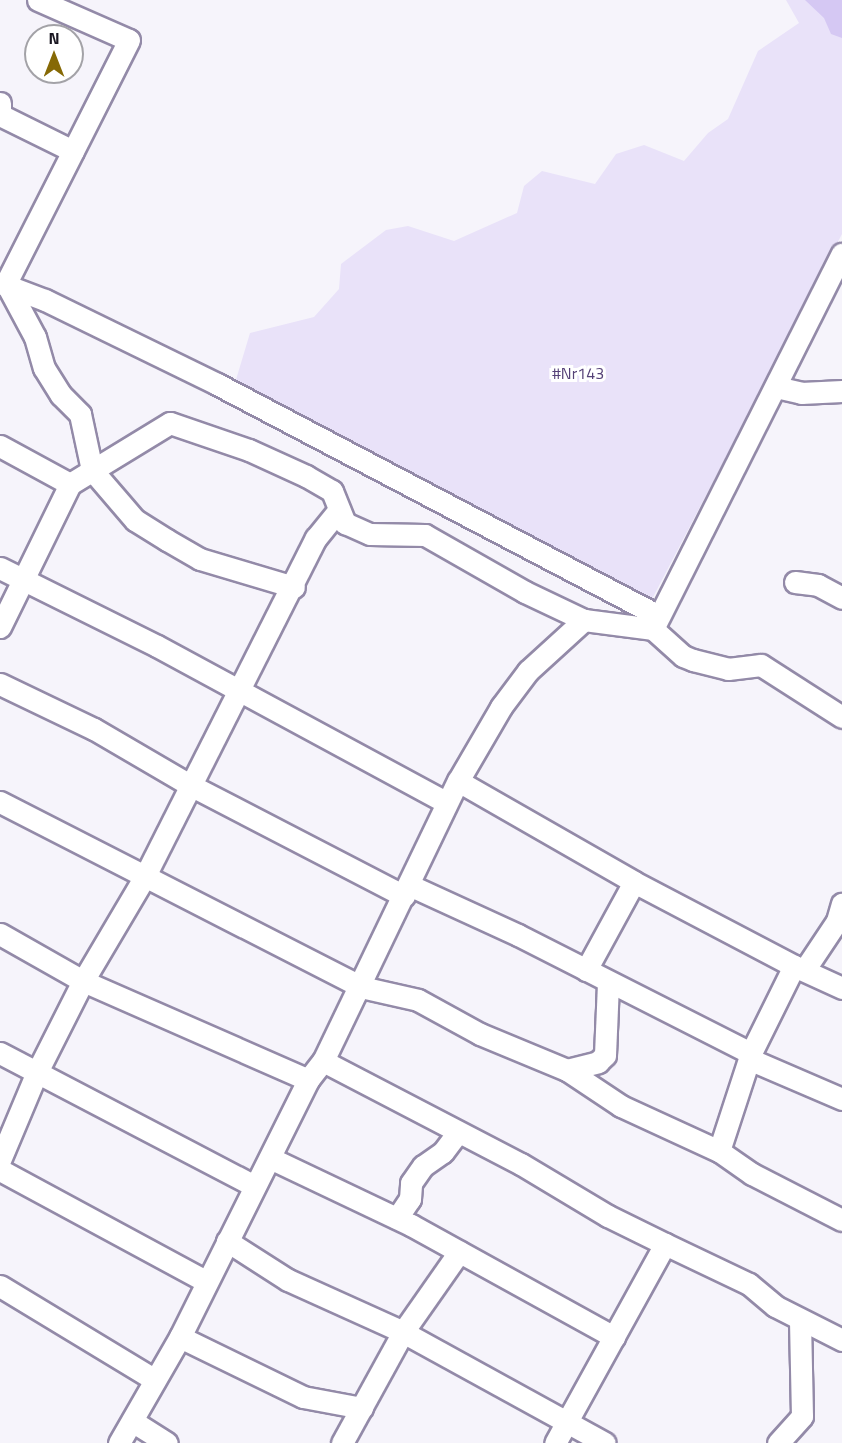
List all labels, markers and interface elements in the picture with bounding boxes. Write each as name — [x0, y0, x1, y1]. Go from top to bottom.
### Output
north arrow — [24, 24, 84, 84]
text: N — [48, 26, 60, 50]
park label: #Nr143 — [552, 363, 604, 383]

